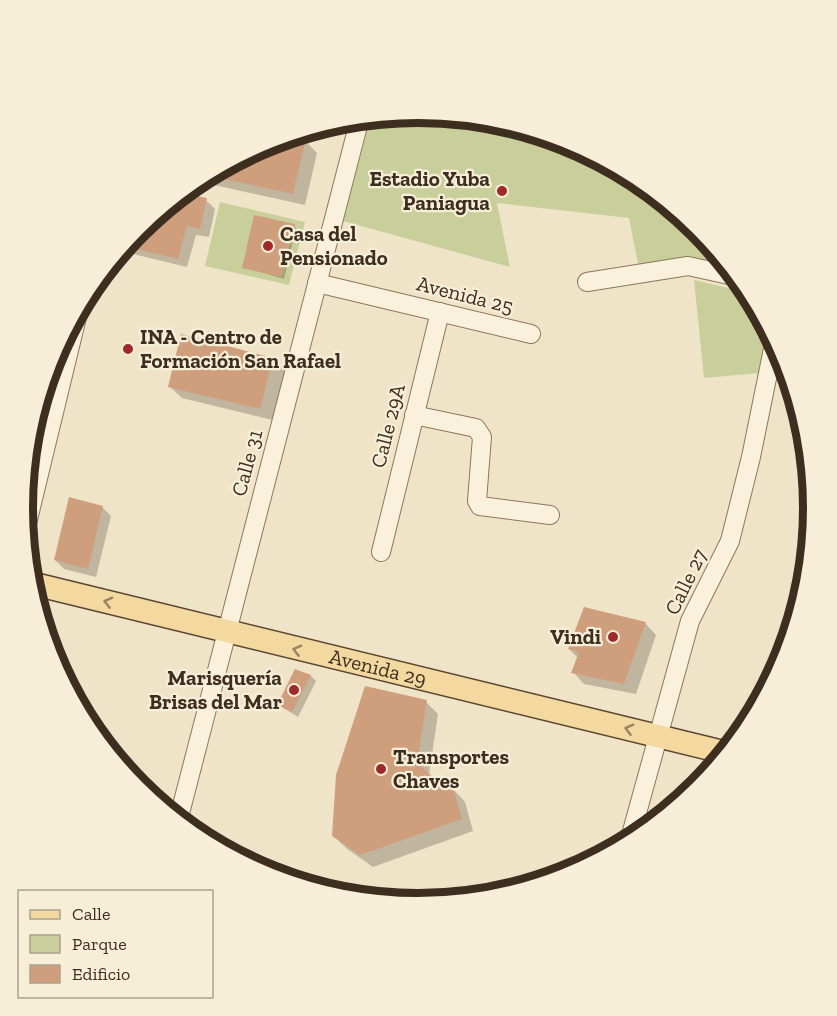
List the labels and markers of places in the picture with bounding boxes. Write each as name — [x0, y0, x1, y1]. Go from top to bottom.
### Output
place label: Estadio Yuba Paniagua — [370, 166, 490, 215]
marker: Estadio Yuba Paniagua — [495, 184, 509, 198]
place label: Casa del Pensionado — [280, 221, 388, 270]
marker: Casa del Pensionado — [261, 239, 275, 253]
place label: INA - Centro de Formación San Rafael — [140, 324, 341, 373]
marker: INA - Centro de Formación San Rafael — [121, 342, 135, 356]
place label: Vindi — [550, 624, 601, 649]
marker: Vindi — [606, 630, 620, 644]
place label: Marisquería Brisas del Mar — [149, 665, 282, 714]
marker: Marisquería Brisas del Mar — [287, 683, 301, 697]
place label: Transportes Chaves — [393, 744, 509, 793]
marker: Transportes Chaves — [374, 762, 388, 776]

